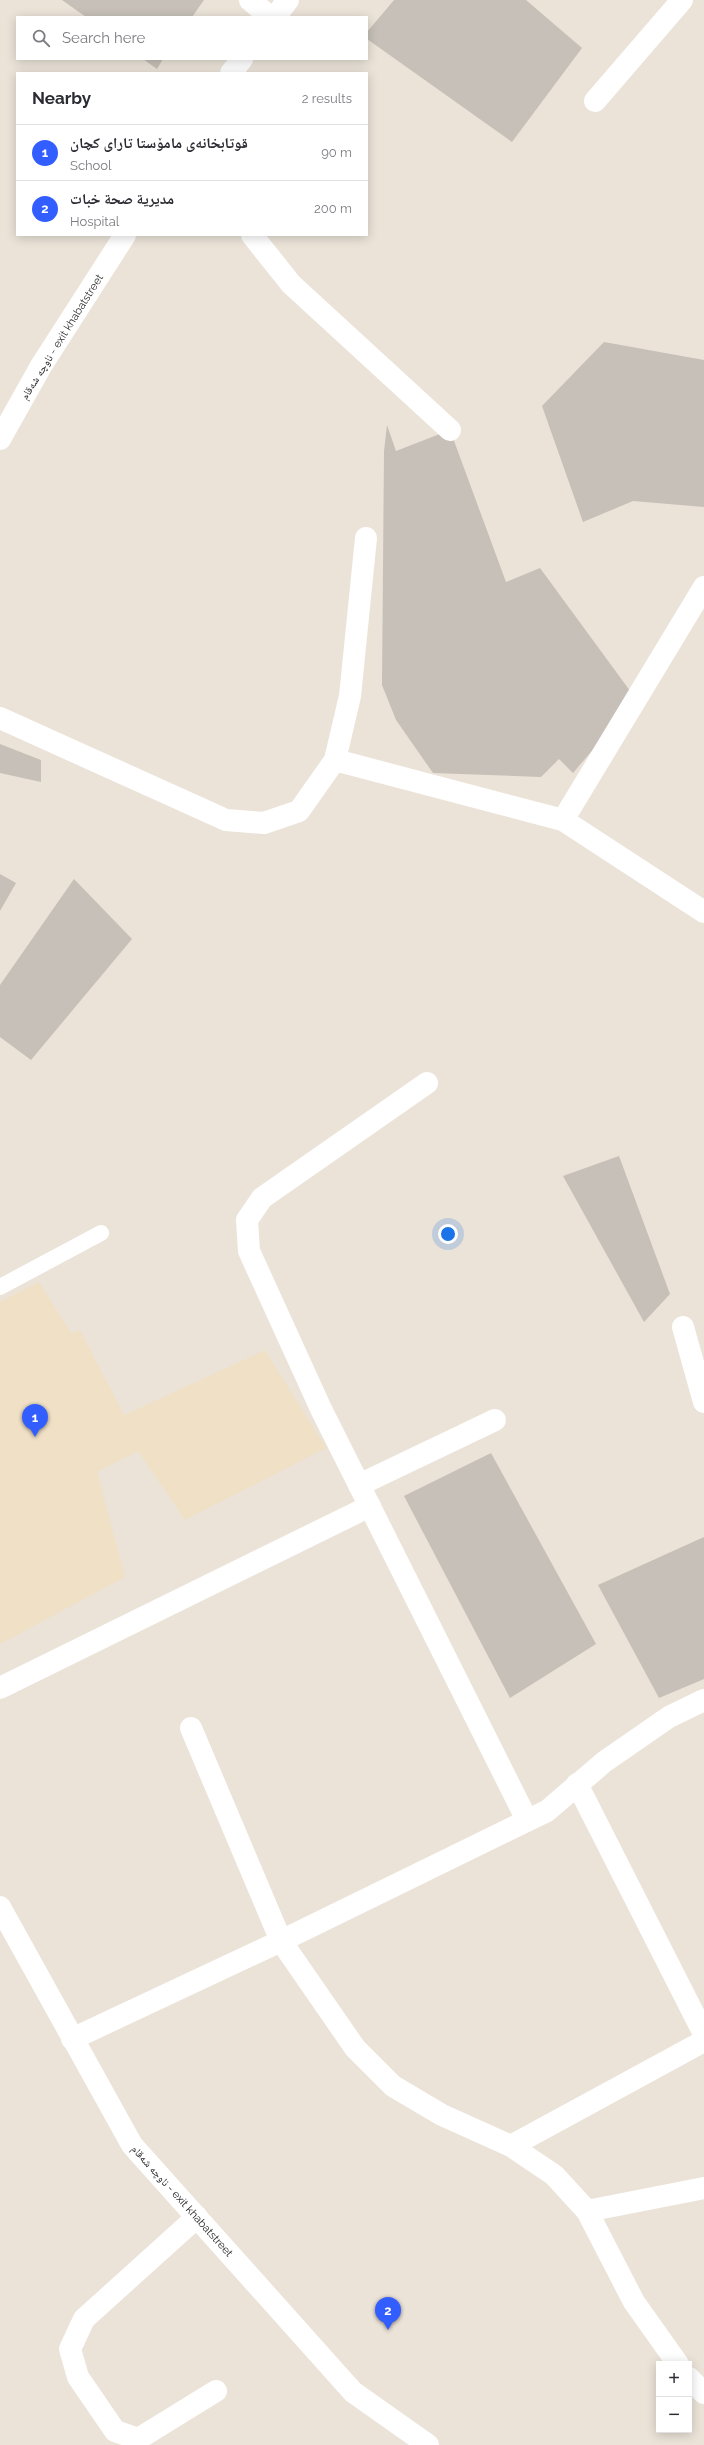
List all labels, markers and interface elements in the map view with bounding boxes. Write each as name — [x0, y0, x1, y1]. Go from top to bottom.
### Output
search box — [16, 16, 368, 60]
icon: search — [30, 27, 52, 49]
text: Search here — [62, 29, 145, 47]
text: Nearby — [32, 88, 91, 108]
text: 2 results — [302, 91, 352, 106]
text: قوتابخانەی مامۆستا تارای کچان — [70, 134, 248, 152]
text: 1 — [42, 145, 48, 160]
text: 90 m — [321, 145, 352, 160]
text: School — [70, 158, 112, 173]
text: مديرية صحة خبات — [70, 190, 174, 208]
text: 2 — [41, 201, 49, 216]
text: 200 m — [314, 201, 352, 216]
text: Hospital — [70, 214, 119, 229]
street label: ناوچە شەقام - exit khabatstreet — [18, 272, 106, 402]
your location — [438, 1224, 458, 1244]
pin: 1 — [22, 1404, 48, 1437]
street label: ناوچە شەقام - exit khabatstreet — [128, 2143, 236, 2260]
pin: 2 — [375, 2297, 401, 2330]
map controls — [656, 2361, 692, 2433]
button: + — [656, 2361, 692, 2397]
button: − — [656, 2397, 692, 2433]

